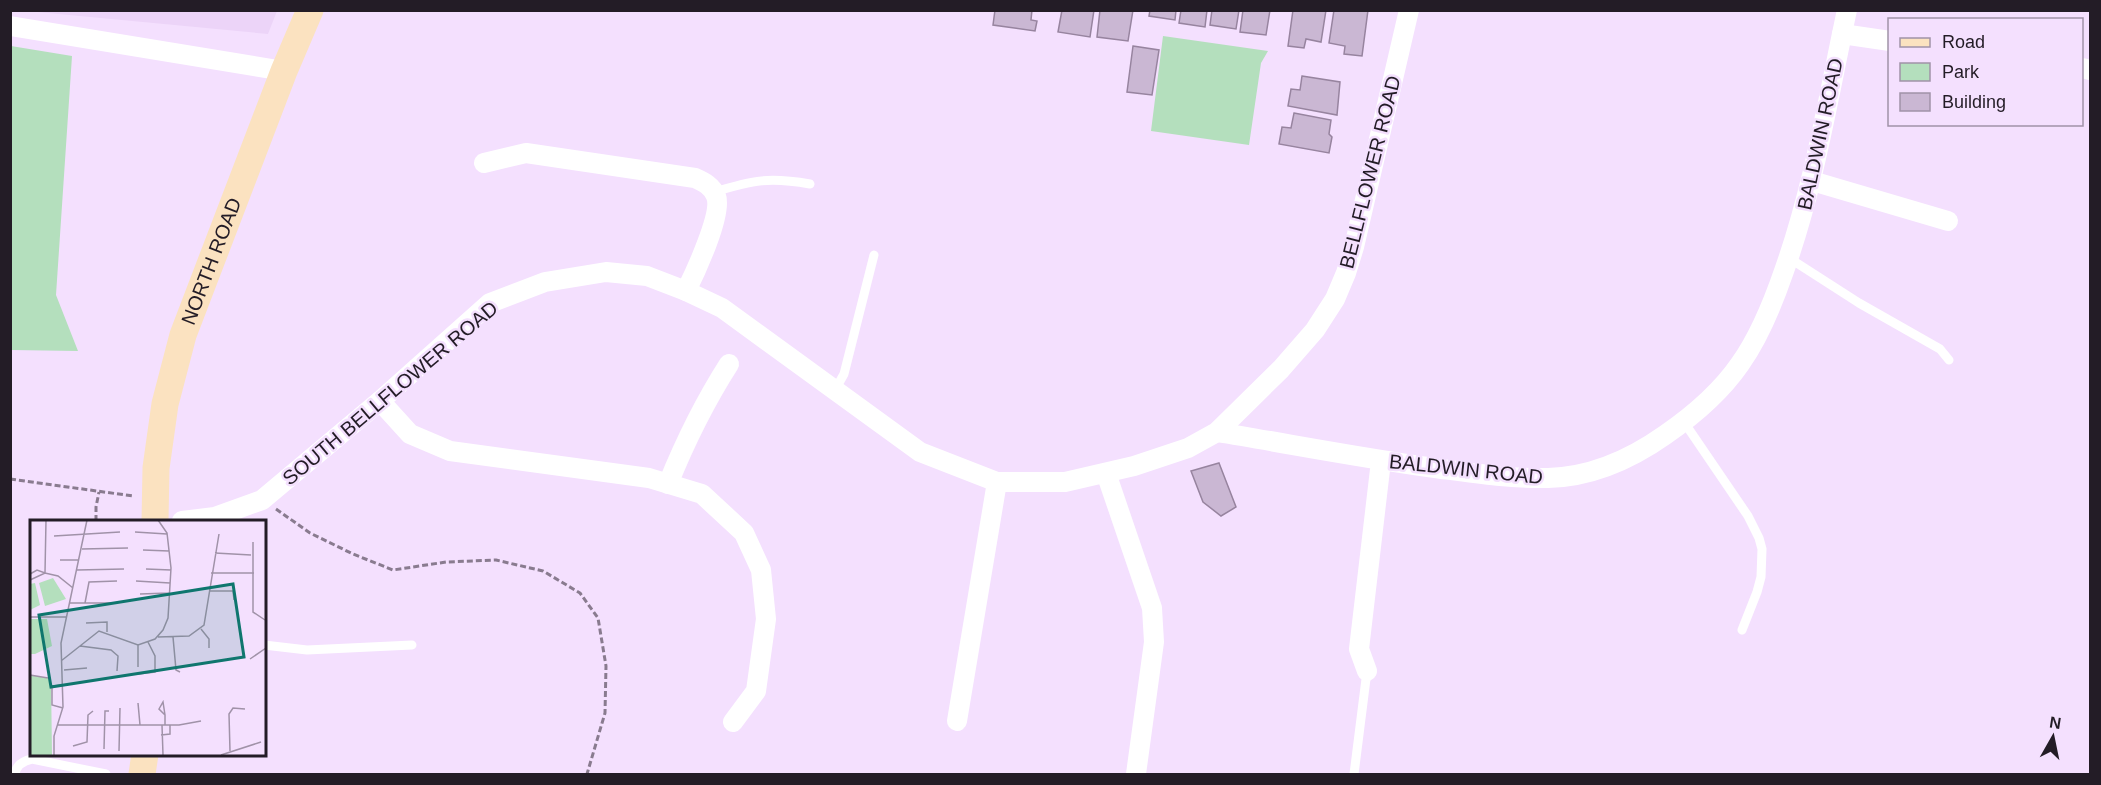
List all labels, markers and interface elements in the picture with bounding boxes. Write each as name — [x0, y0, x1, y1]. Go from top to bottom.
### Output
legend — [1888, 18, 2083, 126]
text: Road — [1942, 32, 1985, 52]
street label: BALDWIN ROAD — [1793, 56, 1847, 212]
text: Park — [1942, 62, 1980, 82]
street label: BELLFLOWER ROAD — [1335, 73, 1405, 271]
text: Building — [1942, 92, 2006, 112]
street label: NORTH ROAD — [177, 195, 245, 328]
street label: SOUTH BELLFLOWER ROAD — [278, 297, 502, 489]
street label: BALDWIN ROAD — [1388, 450, 1544, 488]
inset map — [30, 520, 266, 755]
north arrow — [2023, 707, 2083, 767]
text: N — [2048, 713, 2062, 732]

